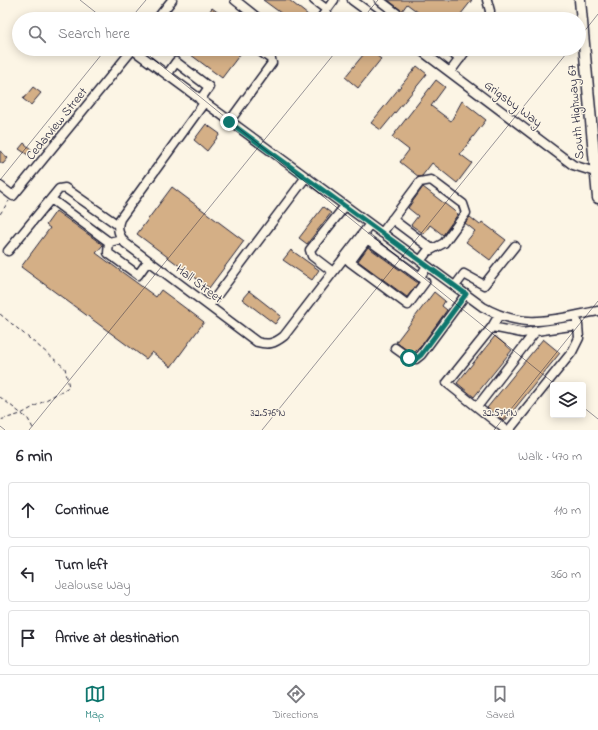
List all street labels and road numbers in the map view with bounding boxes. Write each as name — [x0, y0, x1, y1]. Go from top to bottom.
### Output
street label: South Highway 67 — [562, 63, 591, 160]
street label: Grigsby Way — [479, 76, 546, 133]
street label: Cedarview Street — [22, 83, 93, 165]
street label: Hall Street — [171, 260, 227, 309]

